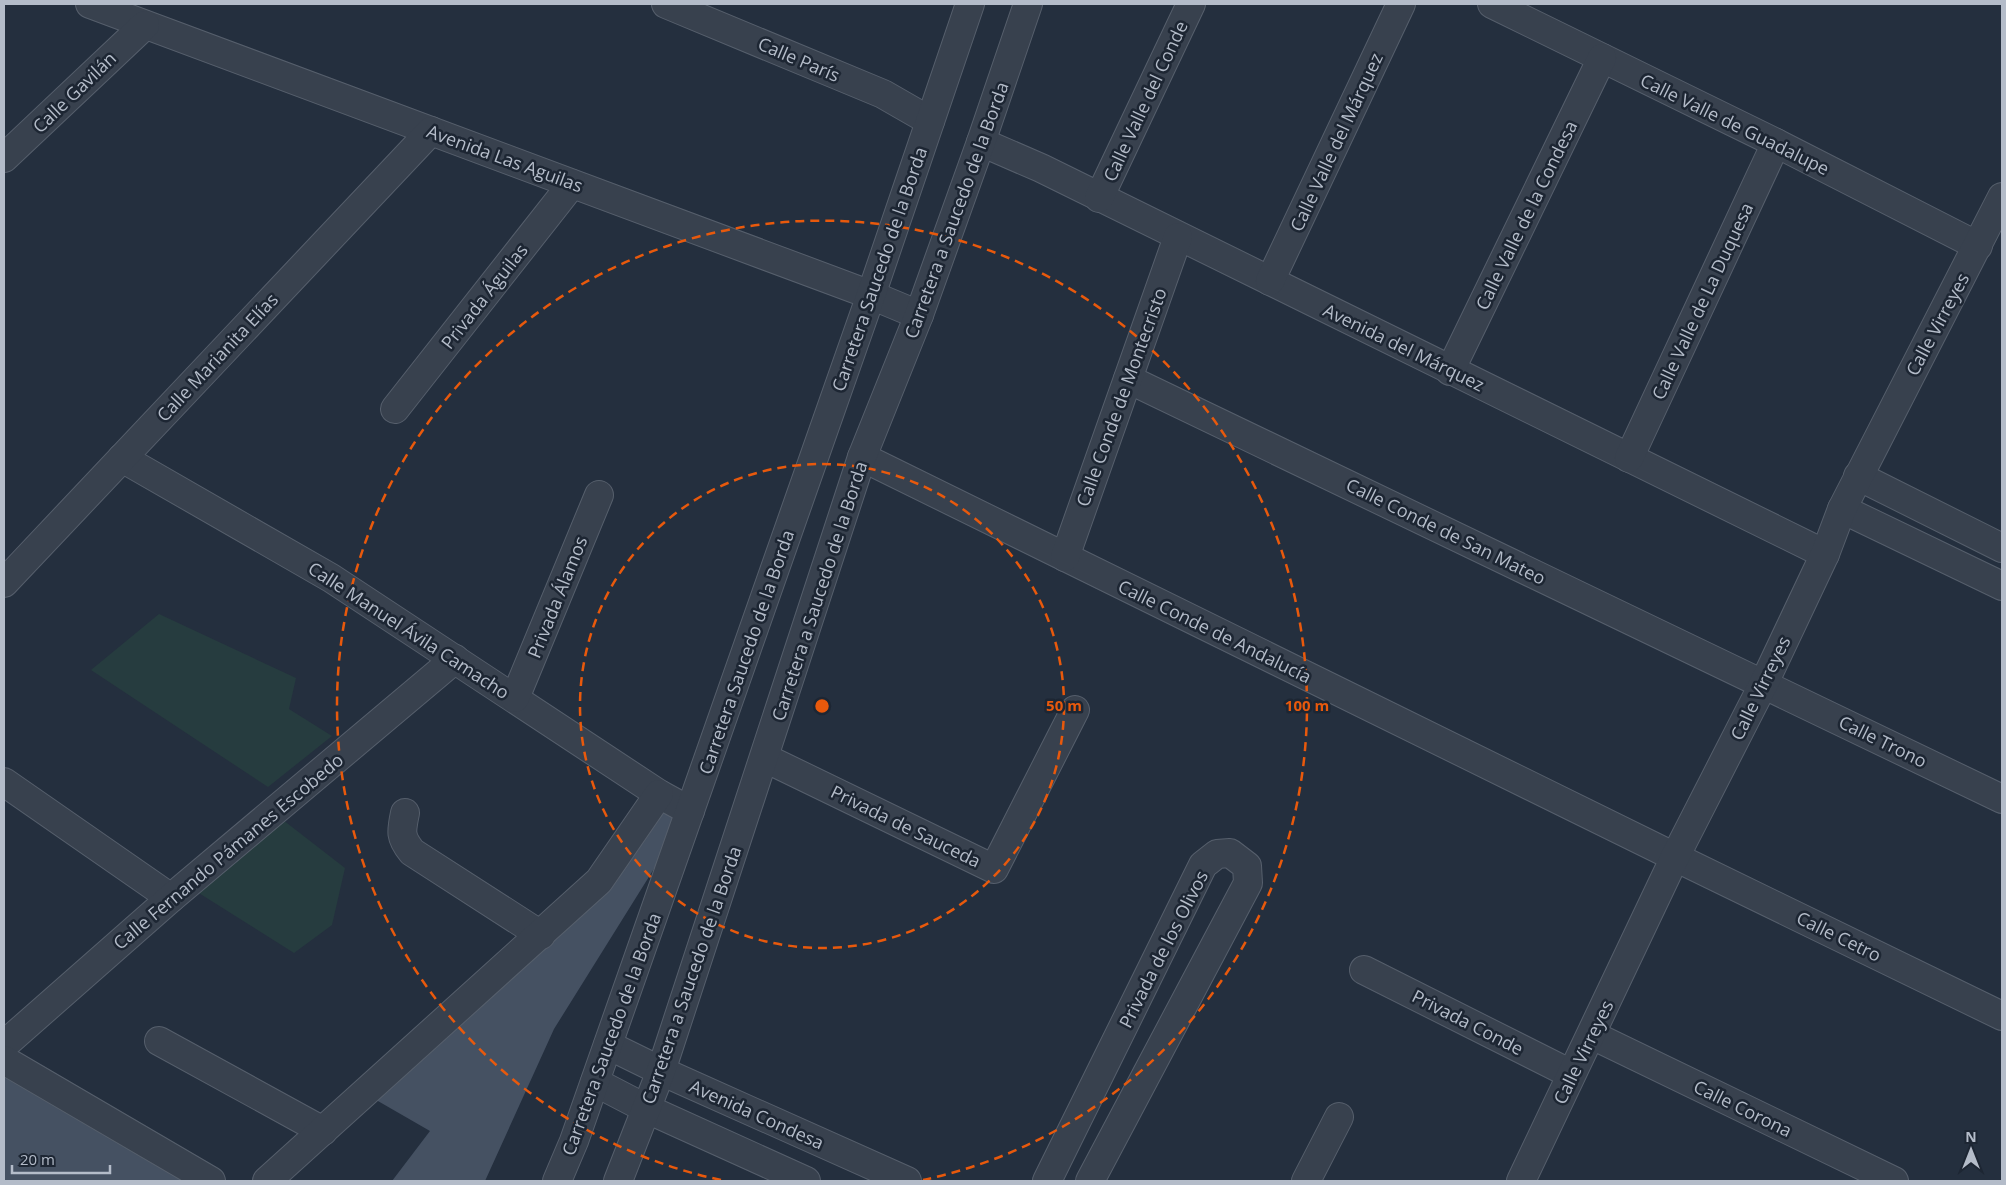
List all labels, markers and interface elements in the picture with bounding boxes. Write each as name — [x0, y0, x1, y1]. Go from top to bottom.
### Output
street label: Calle Valle del Conde — [1097, 17, 1193, 185]
street label: Calle París — [754, 31, 844, 87]
street label: Calle Gavilán — [27, 46, 121, 138]
street label: Calle Valle del Márquez — [1284, 49, 1388, 235]
street label: Calle Valle de Guadalupe — [1637, 68, 1833, 180]
street label: Carretera a Saucedo de la Borda — [898, 78, 1014, 342]
street label: Calle Valle de la Condesa — [1470, 116, 1582, 314]
street label: Avenida Las Aguilas — [424, 119, 586, 197]
street label: Carretera Saucedo de la Borda — [826, 144, 932, 394]
street label: Calle Valle de La Duquesa — [1646, 199, 1758, 403]
street label: Privada Águilas — [435, 238, 533, 354]
street label: Calle Virreyes — [1900, 268, 1974, 380]
street label: Calle Conde de Montecristo — [1070, 284, 1172, 510]
street label: Calle Marianita Elías — [151, 288, 283, 426]
street label: Avenida del Márquez — [1320, 298, 1488, 396]
street label: Carretera a Saucedo de la Borda — [766, 458, 872, 724]
street label: Calle Conde de San Mateo — [1342, 472, 1550, 590]
street label: Carretera Saucedo de la Borda — [693, 527, 799, 777]
street label: Privada Álamos — [522, 533, 592, 661]
street label: Calle Manuel Ávila Camacho — [304, 556, 514, 704]
street label: Calle Conde de Andalucía — [1114, 574, 1316, 688]
street label: Calle Virreyes — [1724, 632, 1796, 744]
text: 50 m — [1046, 695, 1082, 715]
text: 100 m — [1285, 695, 1329, 715]
centre of rings — [813, 697, 831, 715]
street label: Calle Trono — [1835, 709, 1931, 773]
street label: Calle Fernando Pámanes Escobedo — [108, 747, 348, 955]
street label: Privada de Sauceda — [827, 779, 985, 873]
street label: Carretera a Saucedo de la Borda — [635, 843, 747, 1107]
street label: Privada de los Olivos — [1113, 866, 1213, 1032]
street label: Calle Cetro — [1793, 905, 1885, 967]
street label: Carretera Saucedo de la Borda — [556, 909, 666, 1159]
street label: Privada Conde — [1408, 984, 1528, 1060]
street label: Calle Virreyes — [1547, 996, 1619, 1108]
street label: Avenida Condesa — [686, 1074, 828, 1154]
street label: Calle Corona — [1690, 1074, 1796, 1142]
north arrow — [1946, 1125, 1996, 1175]
text: N — [1965, 1127, 1977, 1146]
scale bar — [12, 1142, 110, 1174]
text: 20 m — [20, 1149, 55, 1169]

